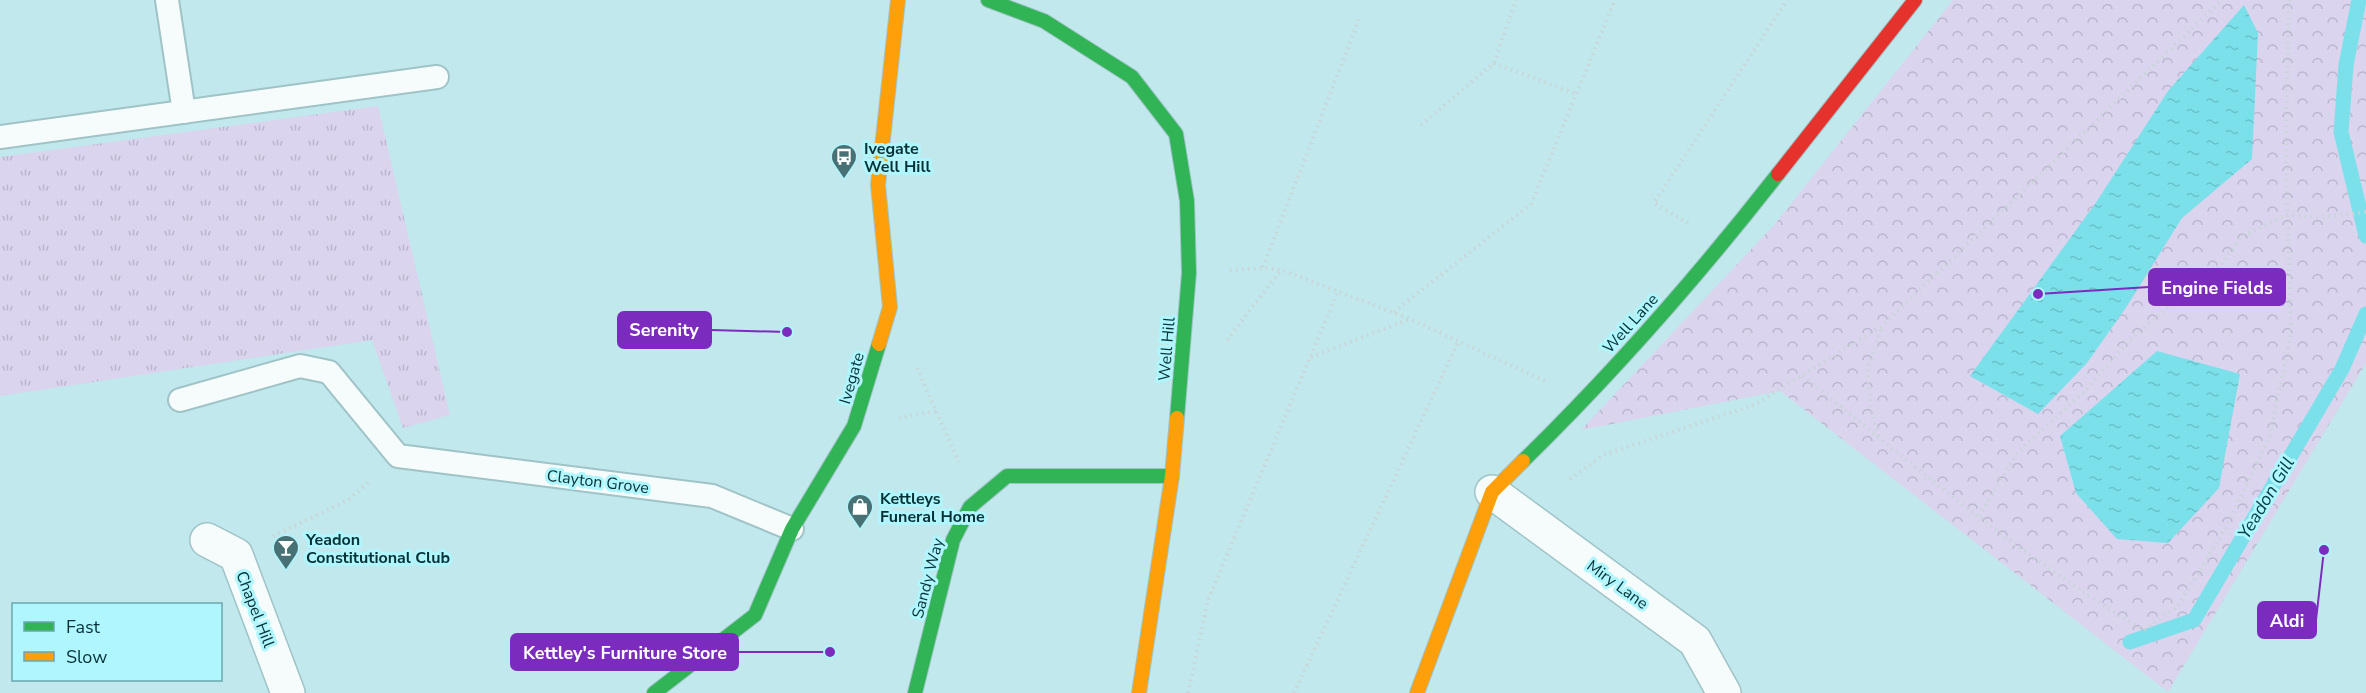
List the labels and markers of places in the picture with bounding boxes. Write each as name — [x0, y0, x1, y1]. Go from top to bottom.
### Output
place label: Ivegate Well Hill — [864, 138, 931, 178]
bus stop icon: Ivegate Well Hill — [829, 142, 859, 180]
callout: Engine Fields — [2149, 269, 2285, 305]
callout: Serenity — [618, 312, 711, 348]
place label: Kettleys Funeral Home — [880, 488, 985, 528]
shop icon: Kettleys Funeral Home — [845, 492, 875, 530]
place label: Yeadon Constitutional Club — [305, 529, 450, 569]
bar icon: Yeadon Constitutional Club — [271, 533, 301, 571]
callout: Aldi — [2258, 602, 2316, 638]
callout: Kettley's Furniture Store — [511, 634, 738, 670]

